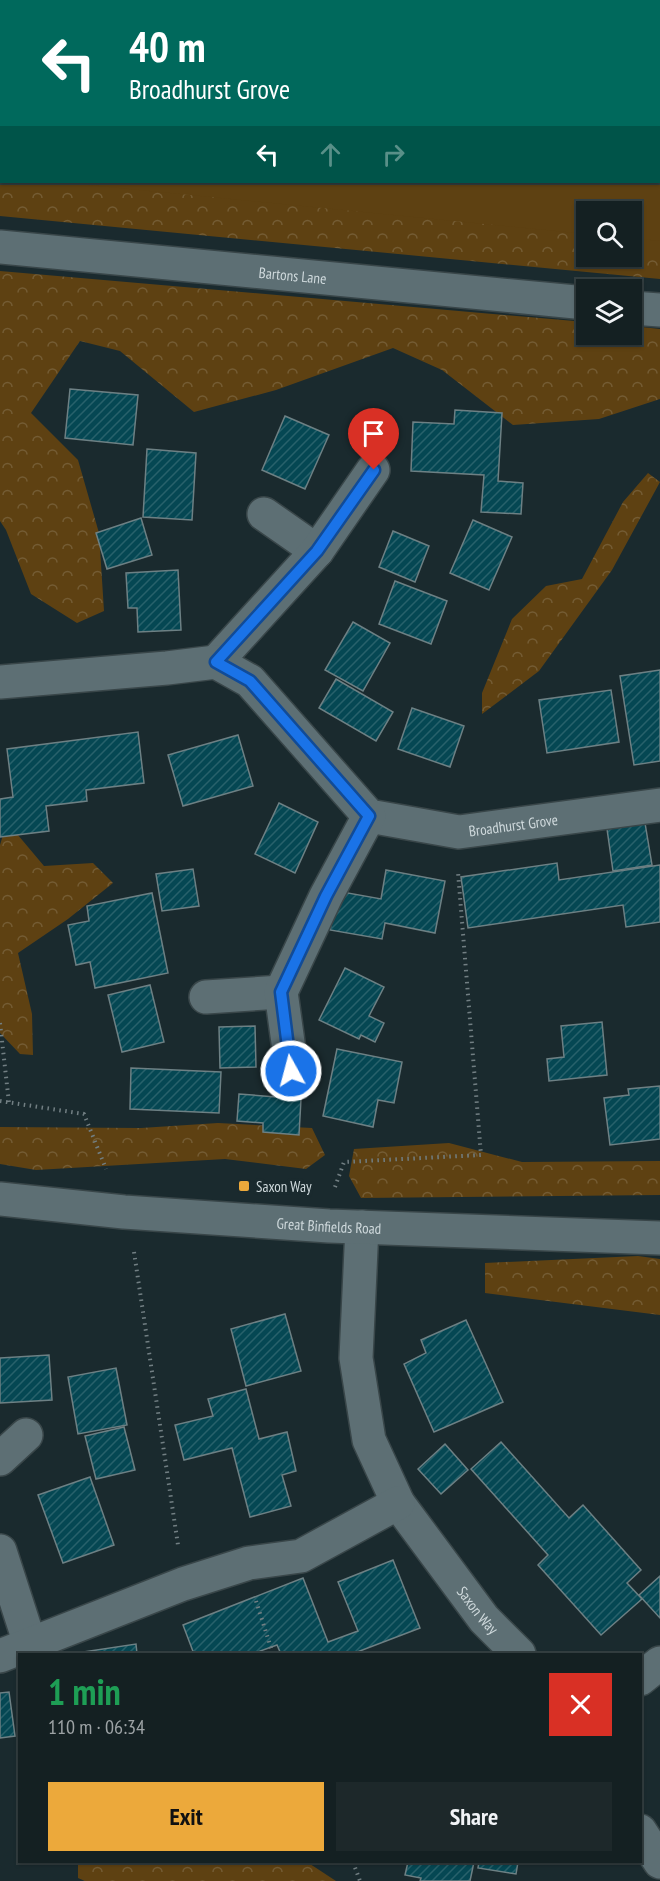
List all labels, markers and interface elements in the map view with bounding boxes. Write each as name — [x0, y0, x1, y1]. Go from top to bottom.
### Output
text: 40 m — [129, 19, 206, 74]
icon: left — [30, 24, 108, 102]
text: Broadhurst Grove — [129, 72, 290, 106]
icon: left — [251, 138, 284, 171]
icon: ahead — [314, 138, 347, 171]
icon: right — [377, 138, 410, 171]
map controls — [576, 201, 642, 345]
button: search — [576, 201, 642, 267]
street label: Bartons Lane — [258, 262, 327, 288]
button: layers — [576, 279, 642, 345]
pin — [348, 408, 399, 470]
icon: arrive — [357, 417, 390, 450]
street label: Broadhurst Grove — [467, 809, 559, 840]
position arrow — [259, 1039, 323, 1103]
place label: Saxon Way — [256, 1177, 312, 1196]
marker: Saxon Way — [237, 1179, 251, 1193]
street label: Great Binfields Road — [276, 1213, 381, 1237]
street label: Saxon Way — [453, 1582, 503, 1638]
text: 1 min — [48, 1668, 121, 1715]
button: close — [549, 1673, 612, 1736]
text: 110 m · 06:34 — [48, 1714, 145, 1740]
button: Exit — [48, 1782, 324, 1851]
button: Share — [336, 1782, 612, 1851]

